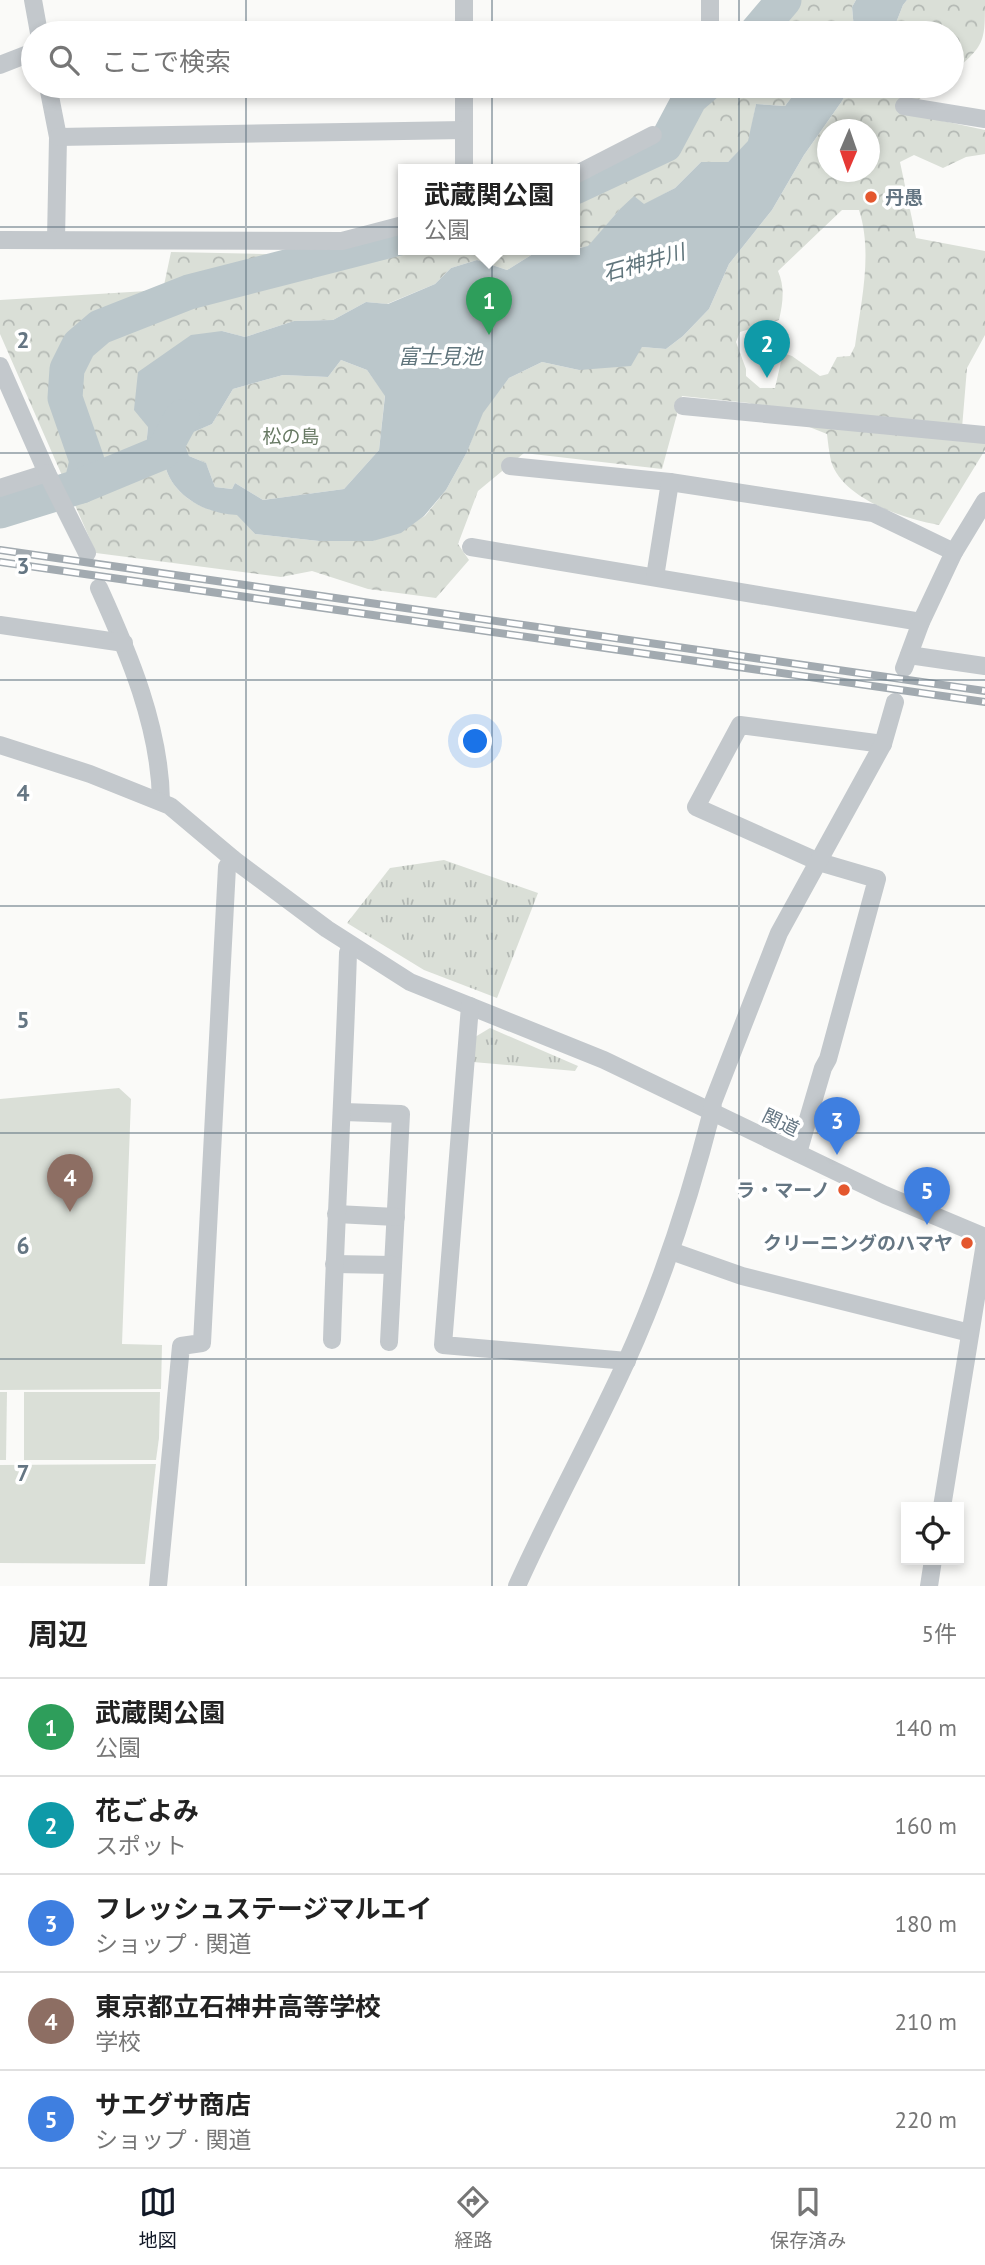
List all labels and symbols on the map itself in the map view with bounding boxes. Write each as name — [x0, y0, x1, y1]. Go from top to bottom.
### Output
north arrow — [817, 119, 880, 182]
place label: 丹愚 — [885, 185, 923, 209]
marker: 丹愚 — [863, 189, 879, 205]
water label: 石神井川 — [600, 237, 690, 287]
pin: 1 — [466, 277, 512, 335]
pin: 2 — [744, 320, 790, 378]
text: 2 — [16, 325, 30, 354]
water label: 富士見池 — [398, 343, 484, 370]
park label: 松の島 — [262, 424, 320, 448]
text: 3 — [16, 551, 30, 580]
your location — [458, 724, 492, 758]
text: 4 — [16, 778, 30, 807]
text: 5 — [16, 1005, 30, 1034]
pin: 3 — [814, 1097, 860, 1155]
street label: 関道 — [759, 1103, 803, 1141]
pin: 4 — [47, 1154, 93, 1212]
pin: 5 — [904, 1167, 950, 1225]
place label: ラ・マーノ — [736, 1178, 830, 1202]
marker: ラ・マーノ — [836, 1182, 852, 1198]
text: 6 — [16, 1231, 30, 1260]
place label: クリーニングのハマヤ — [763, 1231, 953, 1255]
marker: クリーニングのハマヤ — [959, 1235, 975, 1251]
text: 7 — [16, 1458, 30, 1487]

